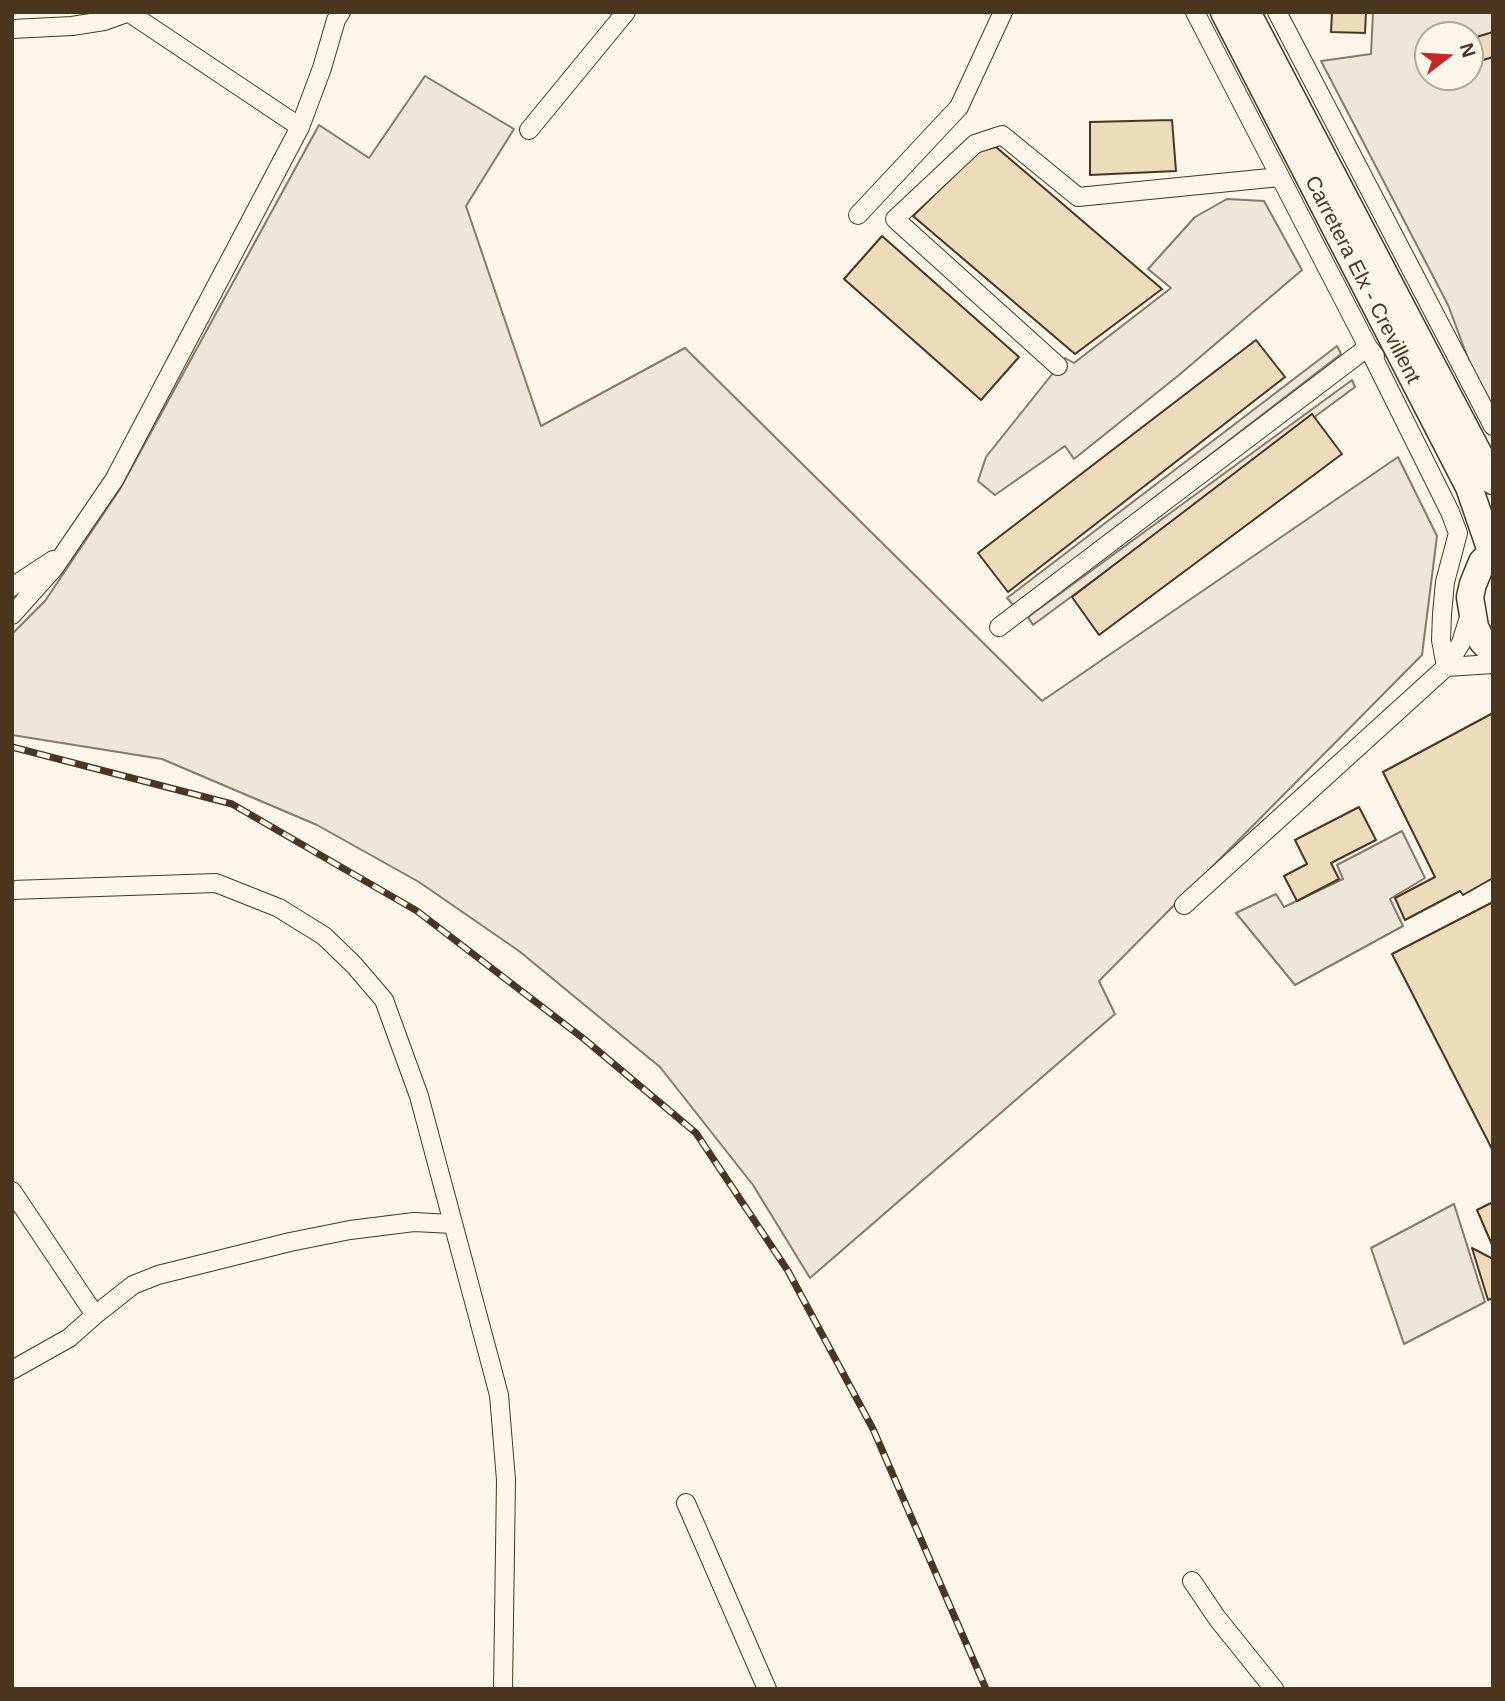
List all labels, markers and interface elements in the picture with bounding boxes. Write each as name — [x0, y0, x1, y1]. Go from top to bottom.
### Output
north arrow — [1414, 21, 1484, 91]
text: N — [1456, 41, 1480, 60]
street label: Carretera Elx - Crevillent — [1299, 172, 1425, 388]

